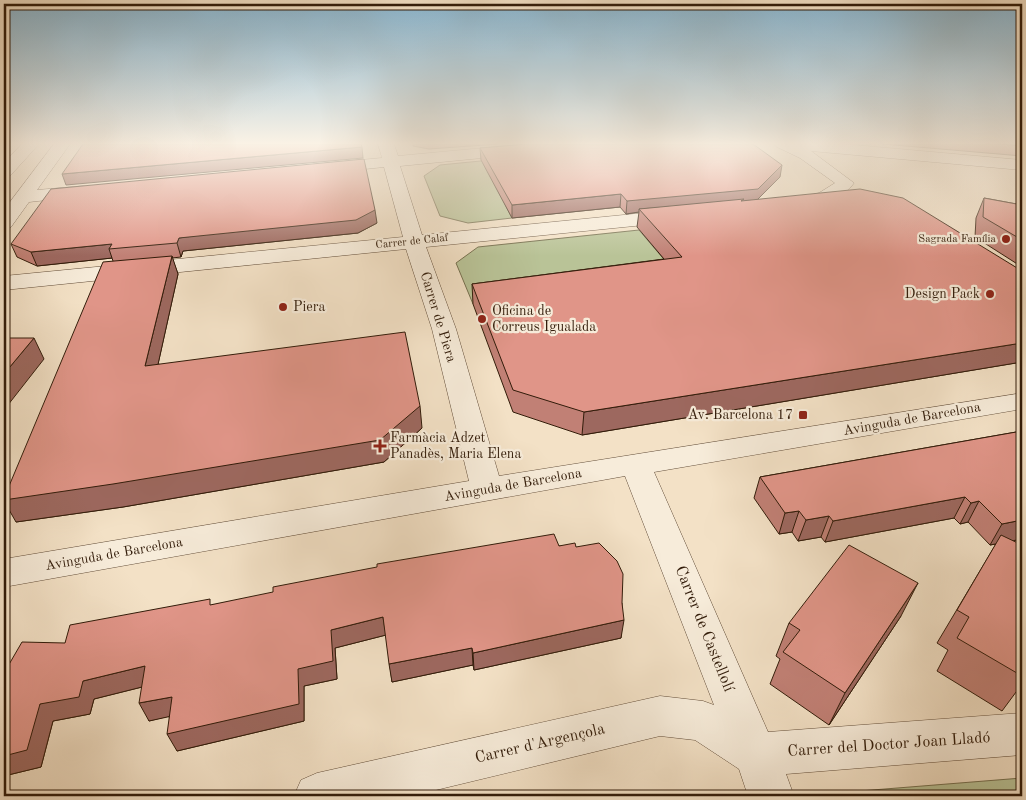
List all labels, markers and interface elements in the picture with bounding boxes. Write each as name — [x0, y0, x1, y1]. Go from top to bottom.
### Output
street label: Carrer de Calaf — [375, 233, 449, 251]
marker: Sagrada Família — [1000, 233, 1012, 245]
place label: Sagrada Família — [918, 234, 997, 245]
street label: Carrer de Piera — [418, 270, 458, 364]
place label: Design Pack — [905, 287, 980, 301]
marker: Design Pack — [984, 288, 996, 300]
place label: Piera — [293, 300, 325, 314]
marker: Piera — [277, 301, 289, 313]
place label: Oficina de Correus Igualada — [492, 304, 596, 334]
marker: Oficina de Correus Igualada — [476, 313, 488, 325]
street label: Avinguda de Barcelona — [842, 400, 982, 438]
place label: Av. Barcelona 17 — [688, 408, 793, 422]
marker: Av. Barcelona 17 — [797, 409, 809, 421]
place label: Farmàcia Adzet Panadès, Maria Elena — [390, 431, 521, 461]
marker: Farmàcia Adzet Panadès, Maria Elena — [374, 440, 386, 452]
street label: Avinguda de Barcelona — [443, 466, 583, 504]
street label: Avinguda de Barcelona — [44, 535, 184, 573]
street label: Carrer de Castellolí — [671, 564, 737, 695]
street label: Carrer d'Argençola — [473, 721, 607, 767]
street label: Carrer del Doctor Joan Lladó — [787, 730, 991, 760]

